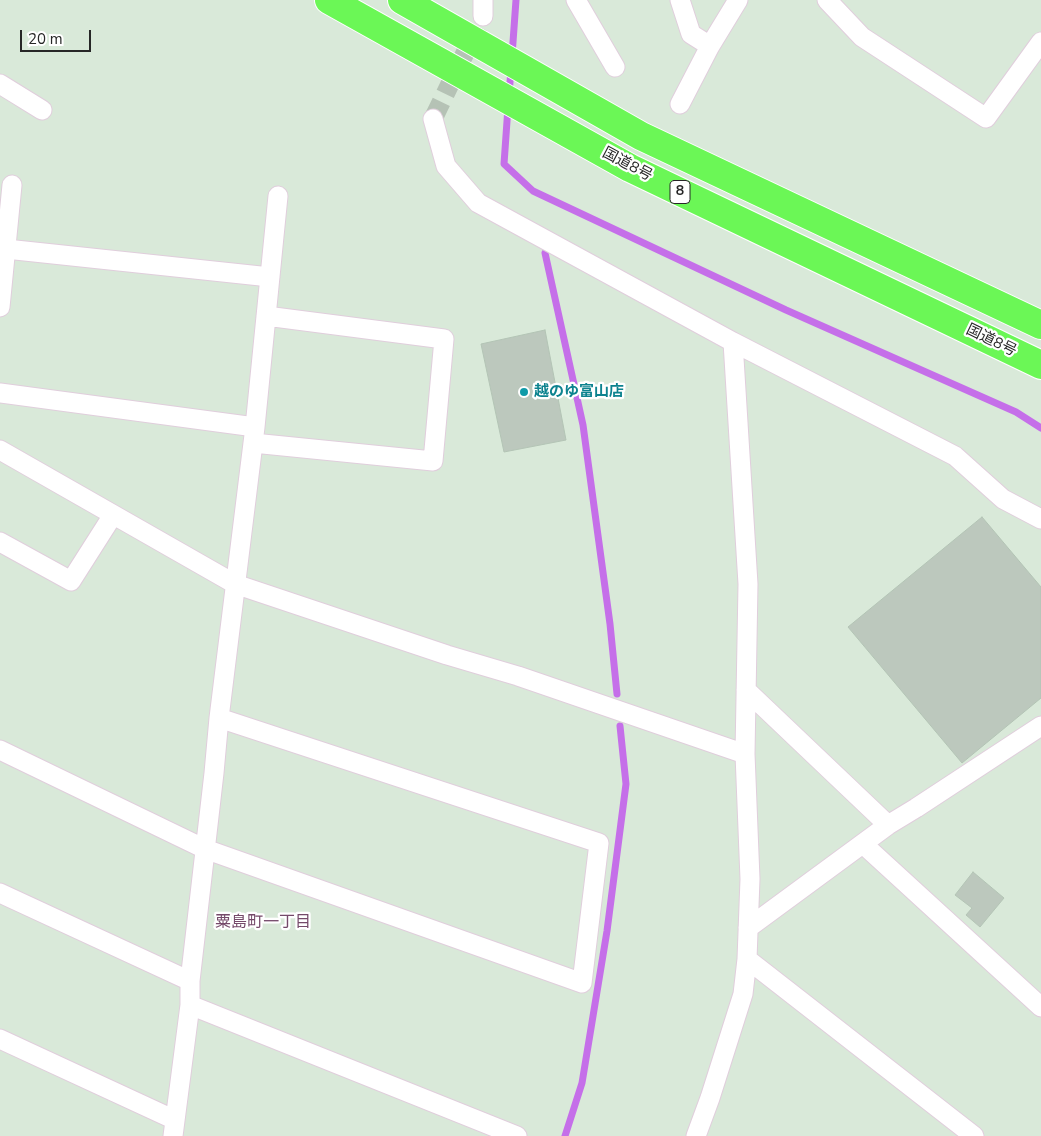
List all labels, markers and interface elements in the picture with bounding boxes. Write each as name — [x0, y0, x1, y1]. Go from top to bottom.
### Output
scale bar — [22, 20, 94, 52]
text: 20 m — [28, 29, 63, 49]
street label: 国道8号 — [599, 144, 655, 186]
road number: 8 — [670, 180, 690, 203]
street label: 国道8号 — [963, 321, 1019, 361]
place label: 越のゆ富山店 — [534, 383, 624, 401]
marker: 越のゆ富山店 — [518, 386, 530, 398]
district label: 粟島町一丁目 — [215, 913, 311, 933]

